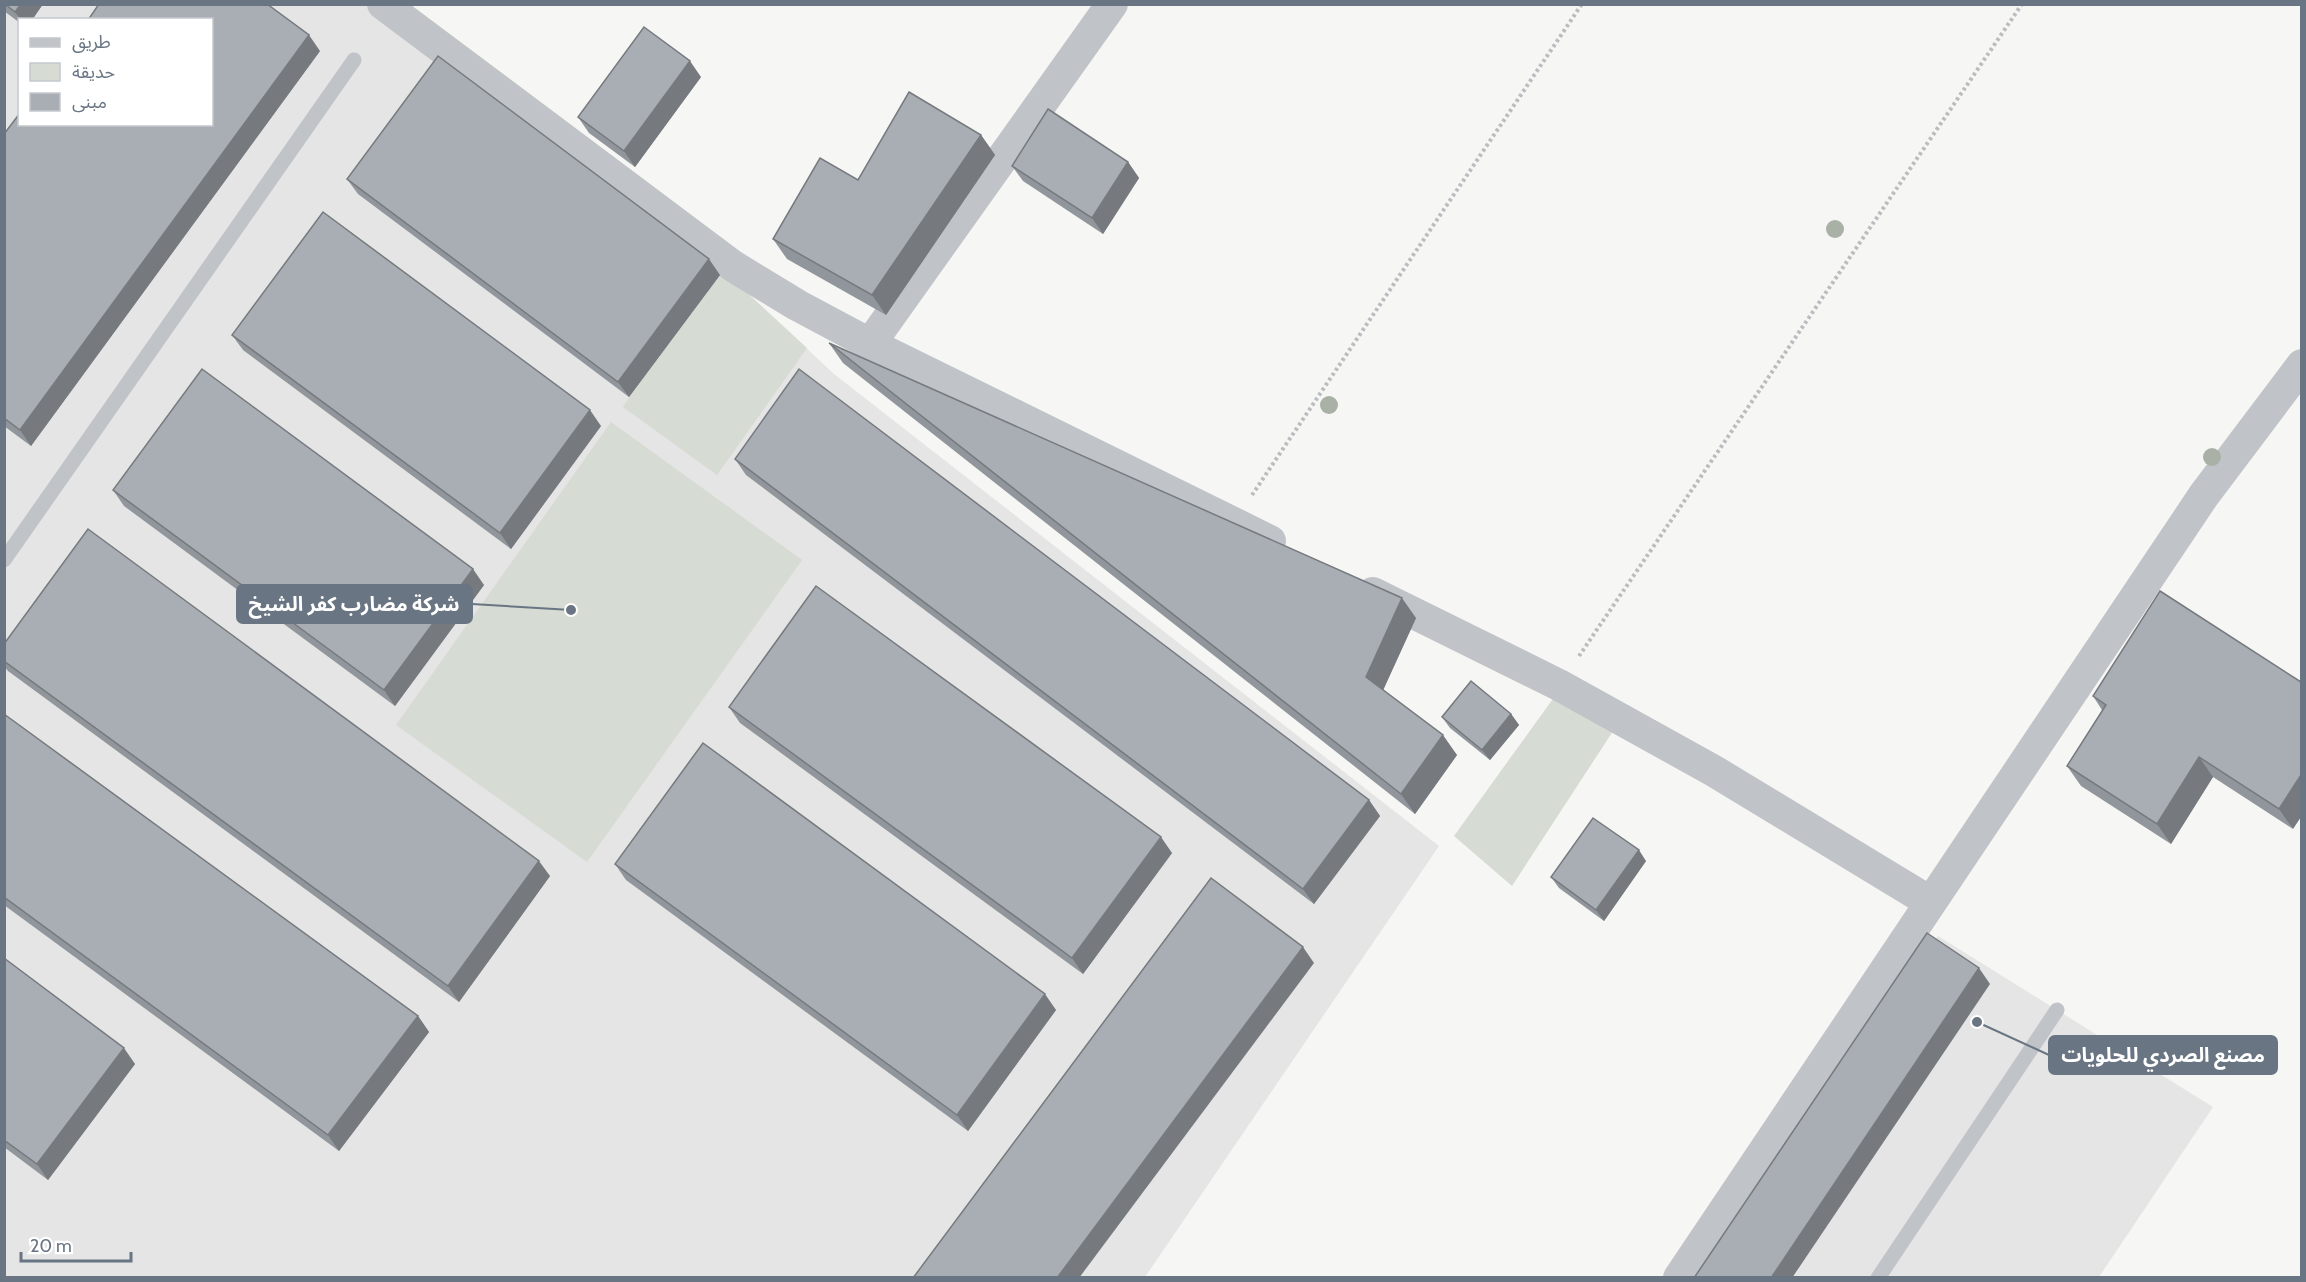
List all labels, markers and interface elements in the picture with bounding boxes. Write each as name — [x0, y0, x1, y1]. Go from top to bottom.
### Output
legend — [18, 18, 213, 126]
text: طريق — [72, 31, 111, 53]
text: حديقة — [72, 61, 115, 83]
text: مبنى — [72, 91, 107, 113]
callout: شركة مضارب كفر الشيخ — [237, 585, 472, 623]
text: شركة مضارب كفر الشيخ — [248, 592, 460, 619]
callout: مصنع الصردي للحلويات — [2049, 1036, 2277, 1074]
text: مصنع الصردي للحلويات — [2061, 1043, 2265, 1072]
scale bar — [21, 1225, 130, 1263]
text: 20 m — [30, 1235, 72, 1257]

